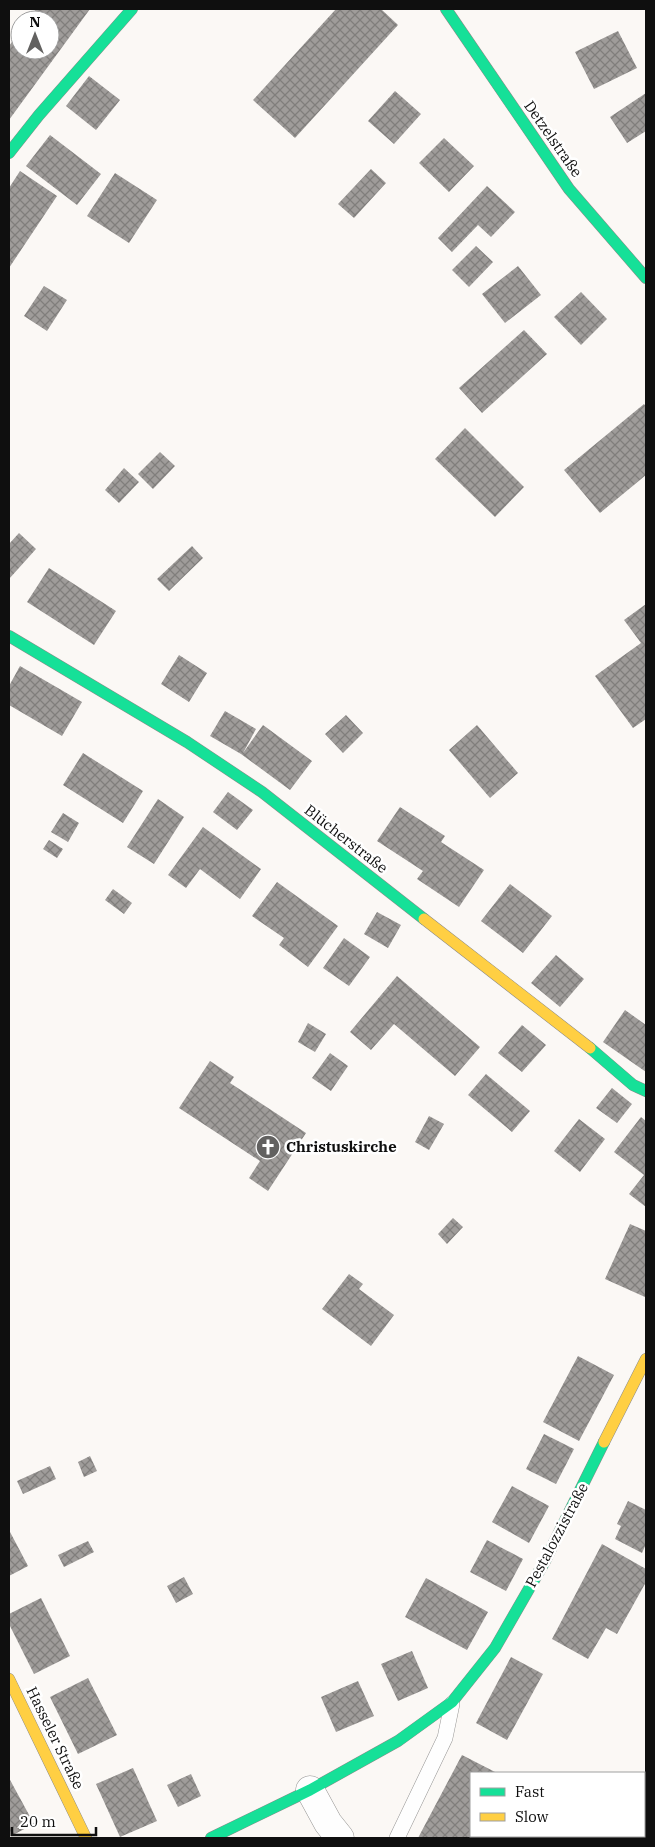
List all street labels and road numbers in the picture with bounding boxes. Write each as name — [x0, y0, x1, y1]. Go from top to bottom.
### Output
street label: Detzelstraße — [520, 97, 587, 181]
street label: Blücherstraße — [301, 800, 392, 877]
street label: Pestalozzistraße — [521, 1479, 592, 1590]
street label: Hasseler Straße — [22, 1683, 89, 1792]

